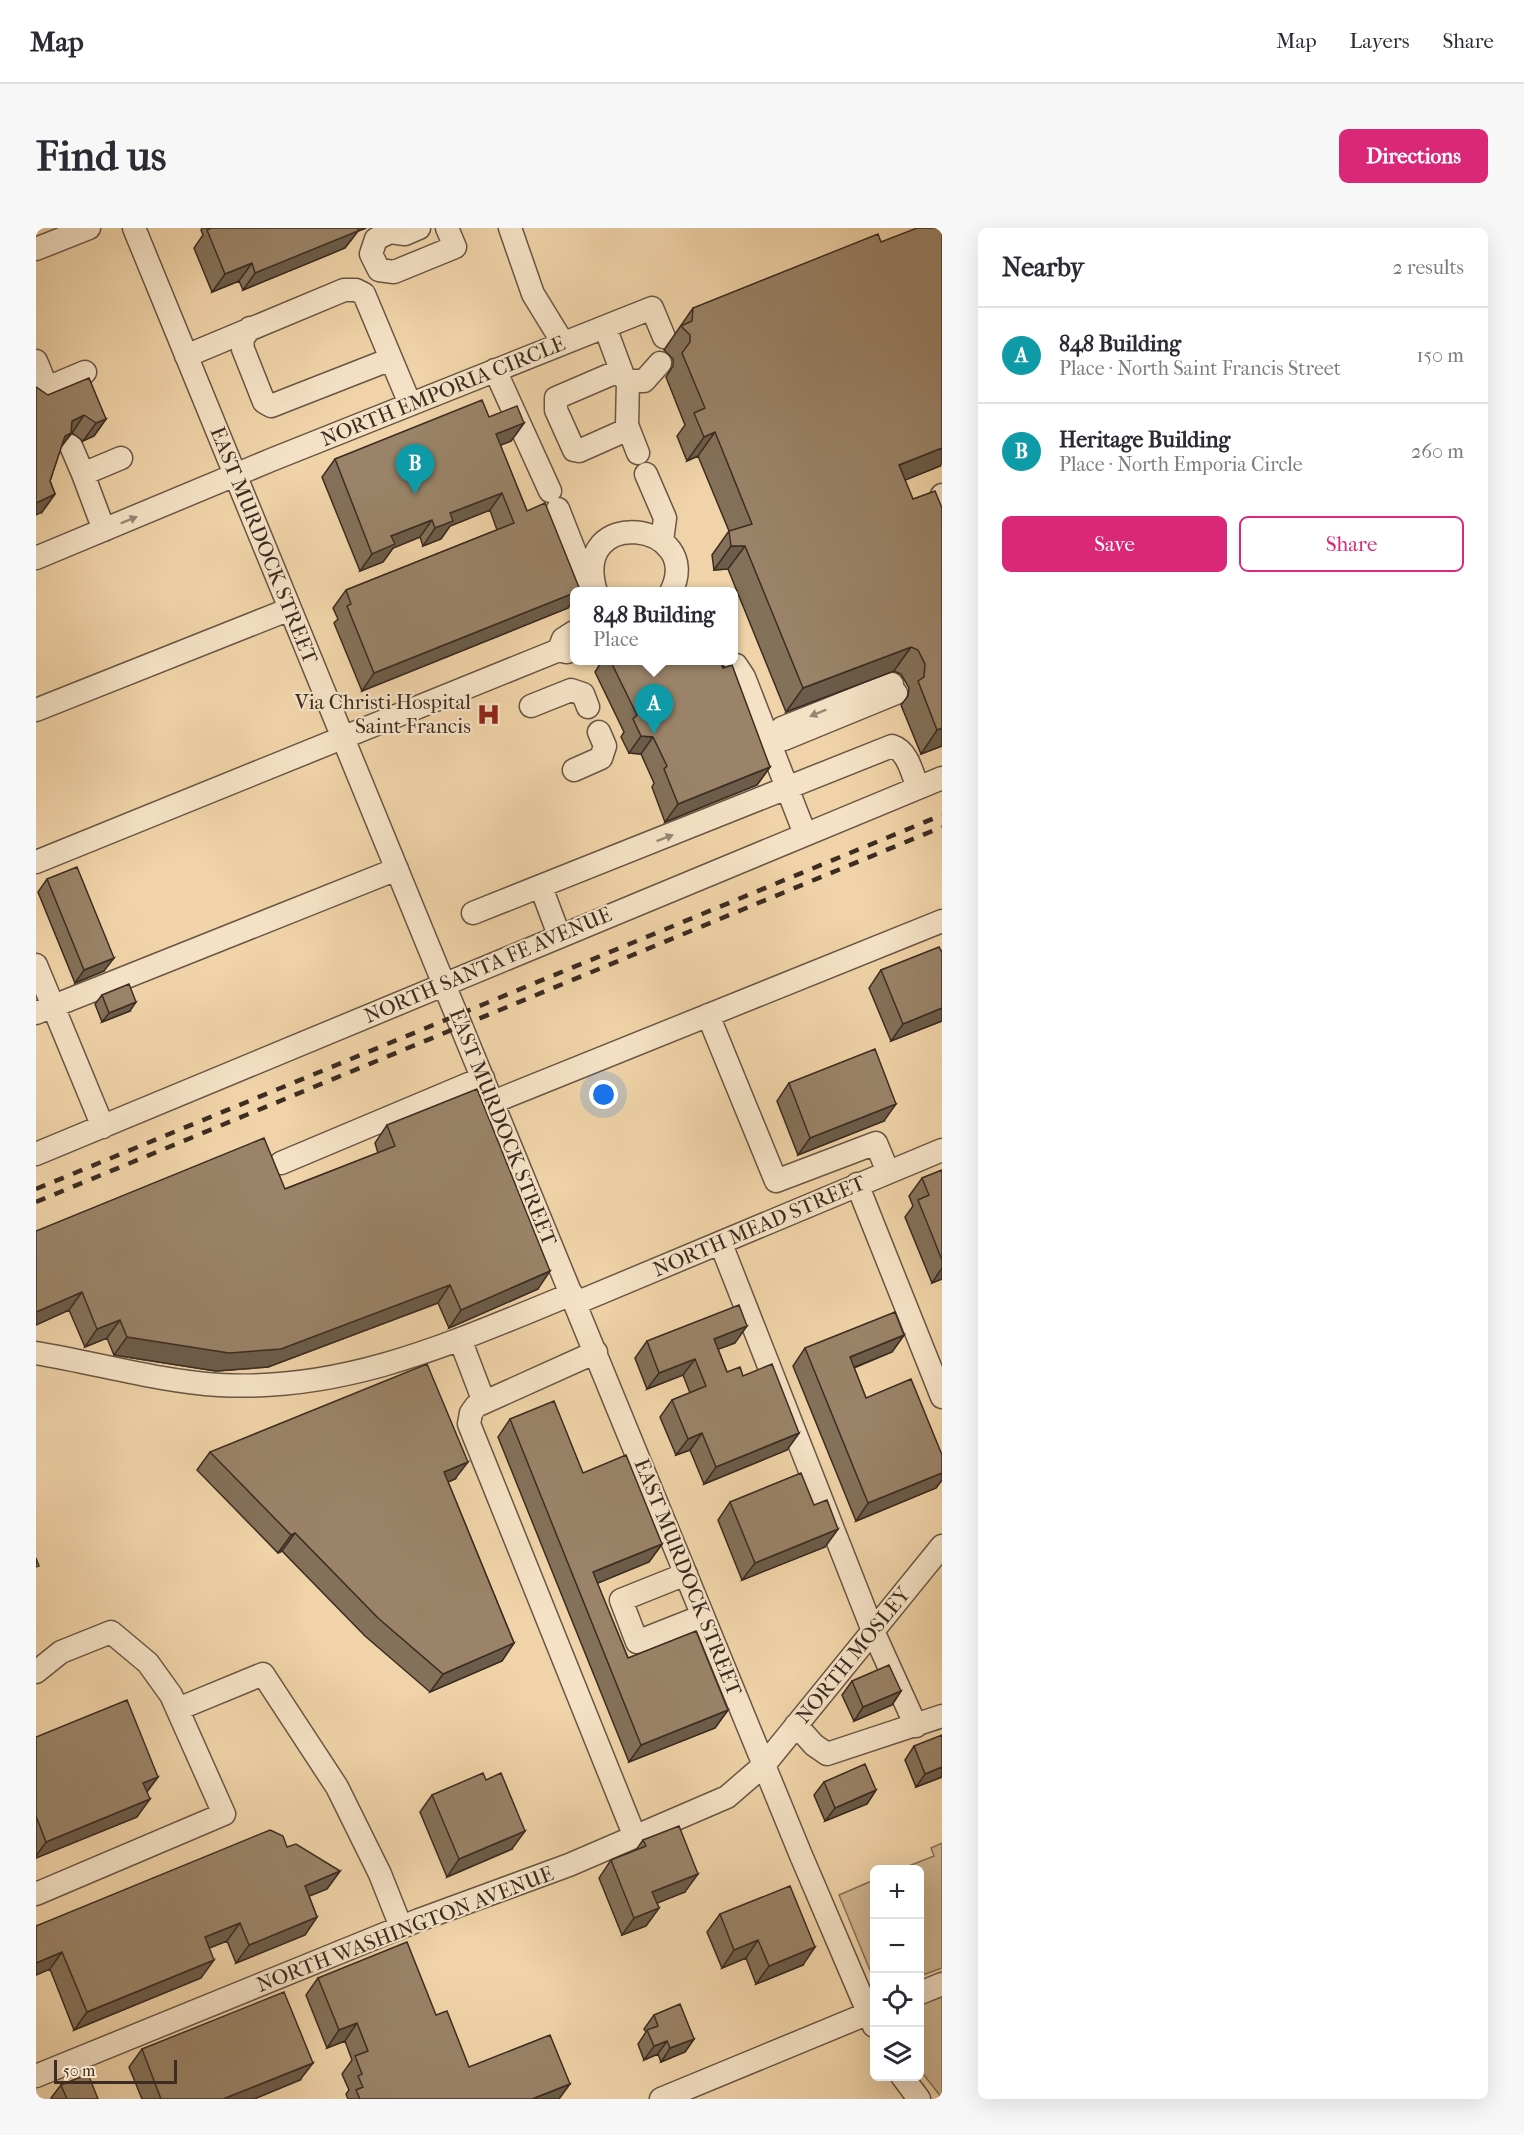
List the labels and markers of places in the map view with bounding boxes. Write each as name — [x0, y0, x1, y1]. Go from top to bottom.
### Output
pin: B — [396, 444, 434, 494]
pin: A — [634, 684, 674, 734]
place label: Via Christi Hospital Saint Francis — [294, 690, 471, 738]
hospital icon: Via Christi Hospital Saint Francis — [476, 701, 502, 727]

